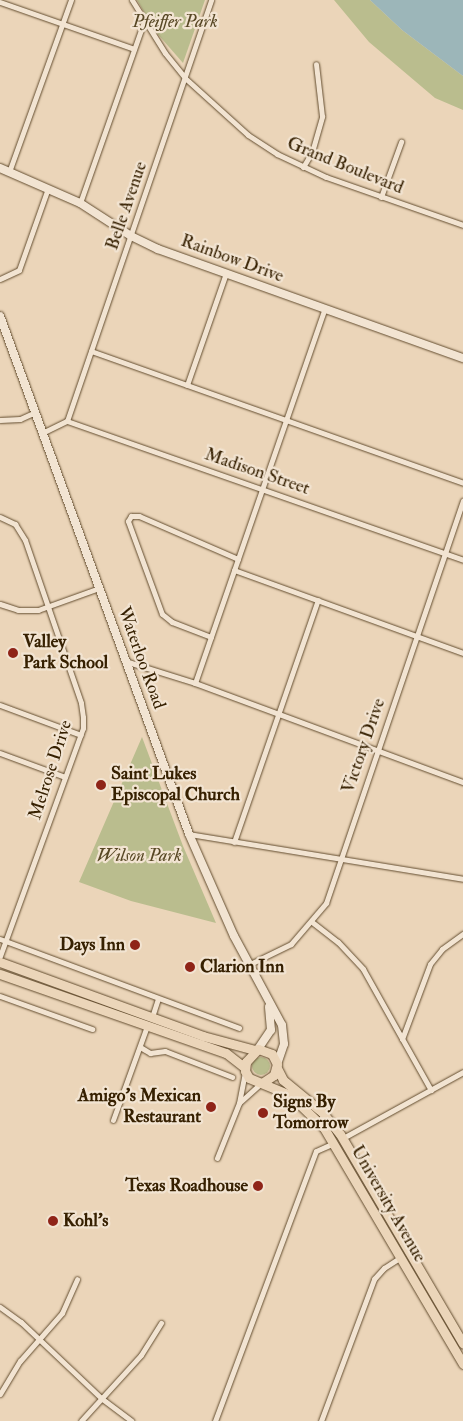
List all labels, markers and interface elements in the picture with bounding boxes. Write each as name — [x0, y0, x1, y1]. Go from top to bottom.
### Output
park label: Pfeiffer Park — [132, 11, 218, 33]
street label: Grand Boulevard — [284, 133, 406, 199]
street label: Belle Avenue — [102, 159, 152, 253]
street label: Rainbow Drive — [178, 230, 286, 288]
street label: Madison Street — [202, 444, 312, 500]
street label: Waterloo Road — [112, 604, 170, 712]
place label: Valley Park School — [23, 632, 108, 674]
marker: Valley Park School — [7, 647, 19, 659]
street label: Victory Drive — [338, 696, 390, 796]
street label: Melrose Drive — [25, 718, 77, 822]
place label: Saint Lukes Episcopal Church — [111, 764, 240, 806]
marker: Saint Lukes Episcopal Church — [95, 779, 107, 791]
park label: Wilson Park — [96, 845, 182, 867]
place label: Days Inn — [59, 934, 125, 956]
marker: Days Inn — [129, 939, 141, 951]
place label: Clarion Inn — [200, 956, 284, 978]
marker: Clarion Inn — [184, 961, 196, 973]
place label: Amigo's Mexican Restaurant — [78, 1086, 201, 1128]
place label: Signs By Tomorrow — [273, 1092, 348, 1134]
marker: Amigo's Mexican Restaurant — [205, 1101, 217, 1113]
marker: Signs By Tomorrow — [257, 1107, 269, 1119]
street label: University Avenue — [346, 1142, 430, 1266]
place label: Texas Roadhouse — [125, 1175, 248, 1197]
marker: Texas Roadhouse — [252, 1180, 264, 1192]
place label: Kohl's — [63, 1210, 108, 1232]
marker: Kohl's — [47, 1215, 59, 1227]

